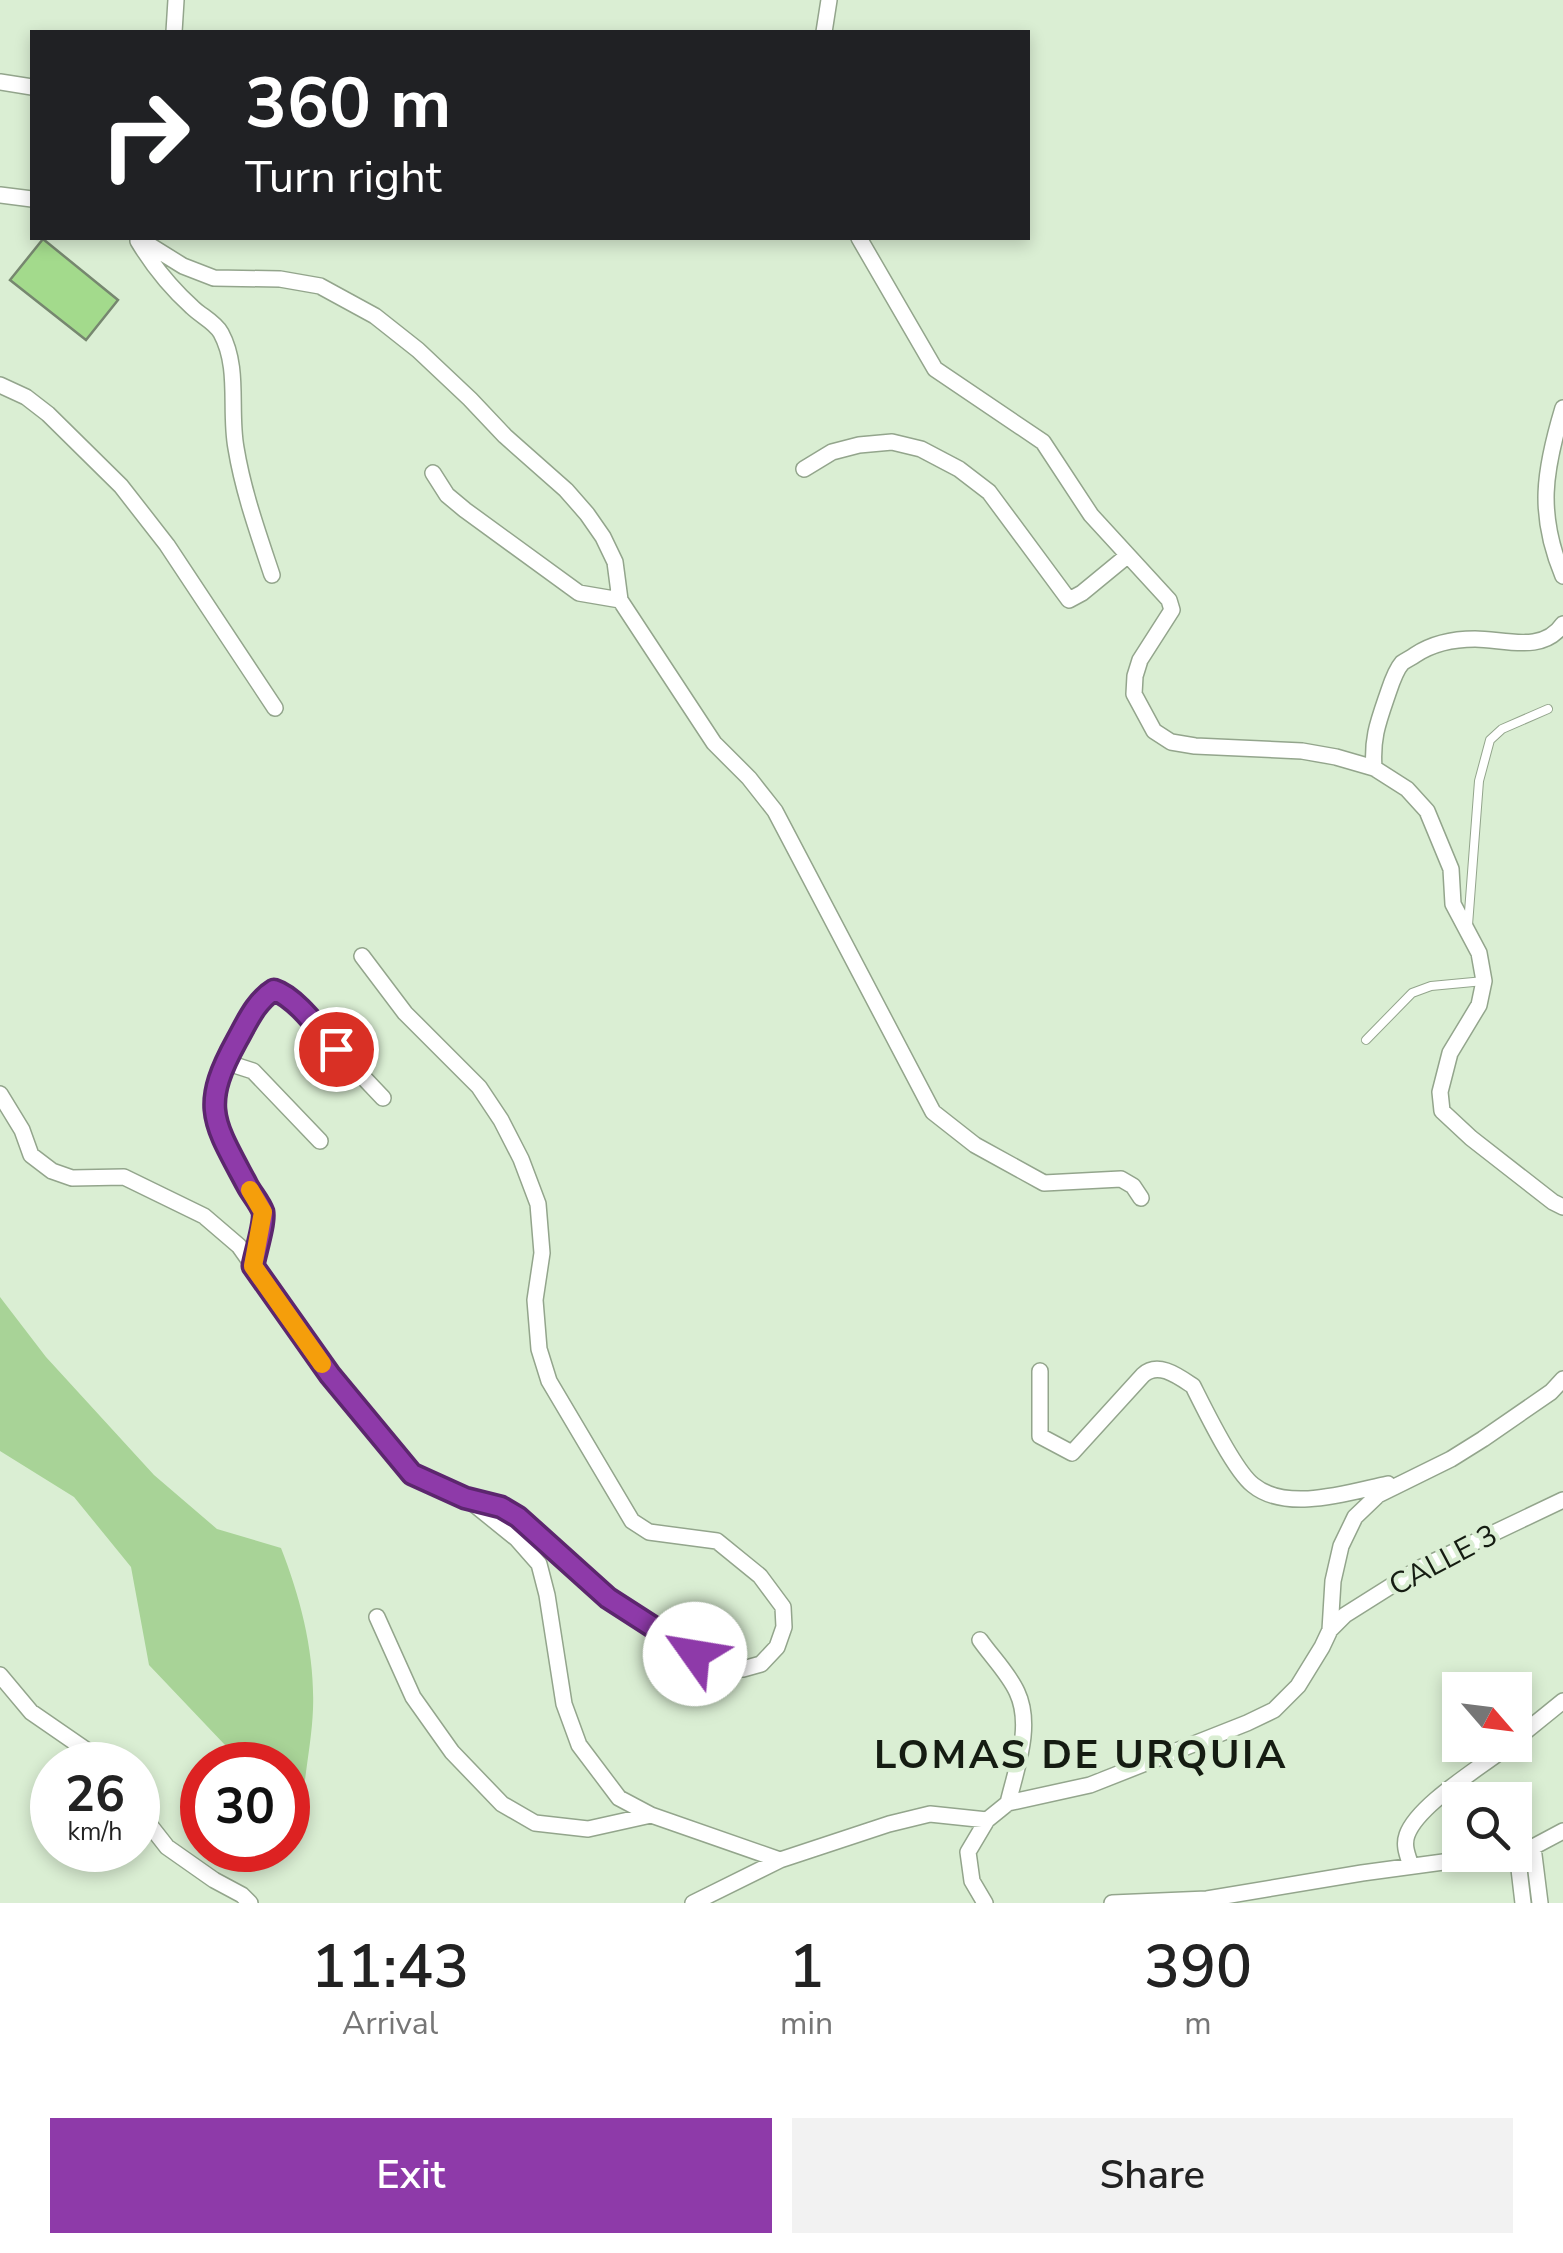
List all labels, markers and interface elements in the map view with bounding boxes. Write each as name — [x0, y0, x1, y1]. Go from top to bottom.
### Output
text: 360 m — [245, 56, 451, 152]
icon: right — [80, 70, 210, 200]
text: Turn right — [245, 147, 442, 208]
pin — [294, 1007, 379, 1092]
icon: arrive — [309, 1022, 364, 1077]
street label: CALLE 3 — [1382, 1515, 1505, 1606]
position arrow — [643, 1602, 747, 1706]
north arrow — [1442, 1672, 1532, 1762]
map controls — [1442, 1672, 1532, 1872]
district label: LOMAS DE URQUIA — [874, 1728, 1288, 1782]
speed limit sign: 30 — [180, 1742, 310, 1872]
text: 26 — [65, 1760, 125, 1829]
button: search — [1442, 1782, 1532, 1872]
text: km/h — [67, 1815, 123, 1849]
text: 11:43 — [311, 1926, 469, 2008]
text: 1 — [789, 1926, 825, 2008]
text: 390 — [1144, 1926, 1252, 2008]
text: Arrival — [342, 2002, 438, 2045]
text: min — [780, 2002, 833, 2045]
text: m — [1184, 2002, 1212, 2045]
button: Exit — [50, 2118, 772, 2233]
button: Share — [792, 2118, 1513, 2233]

